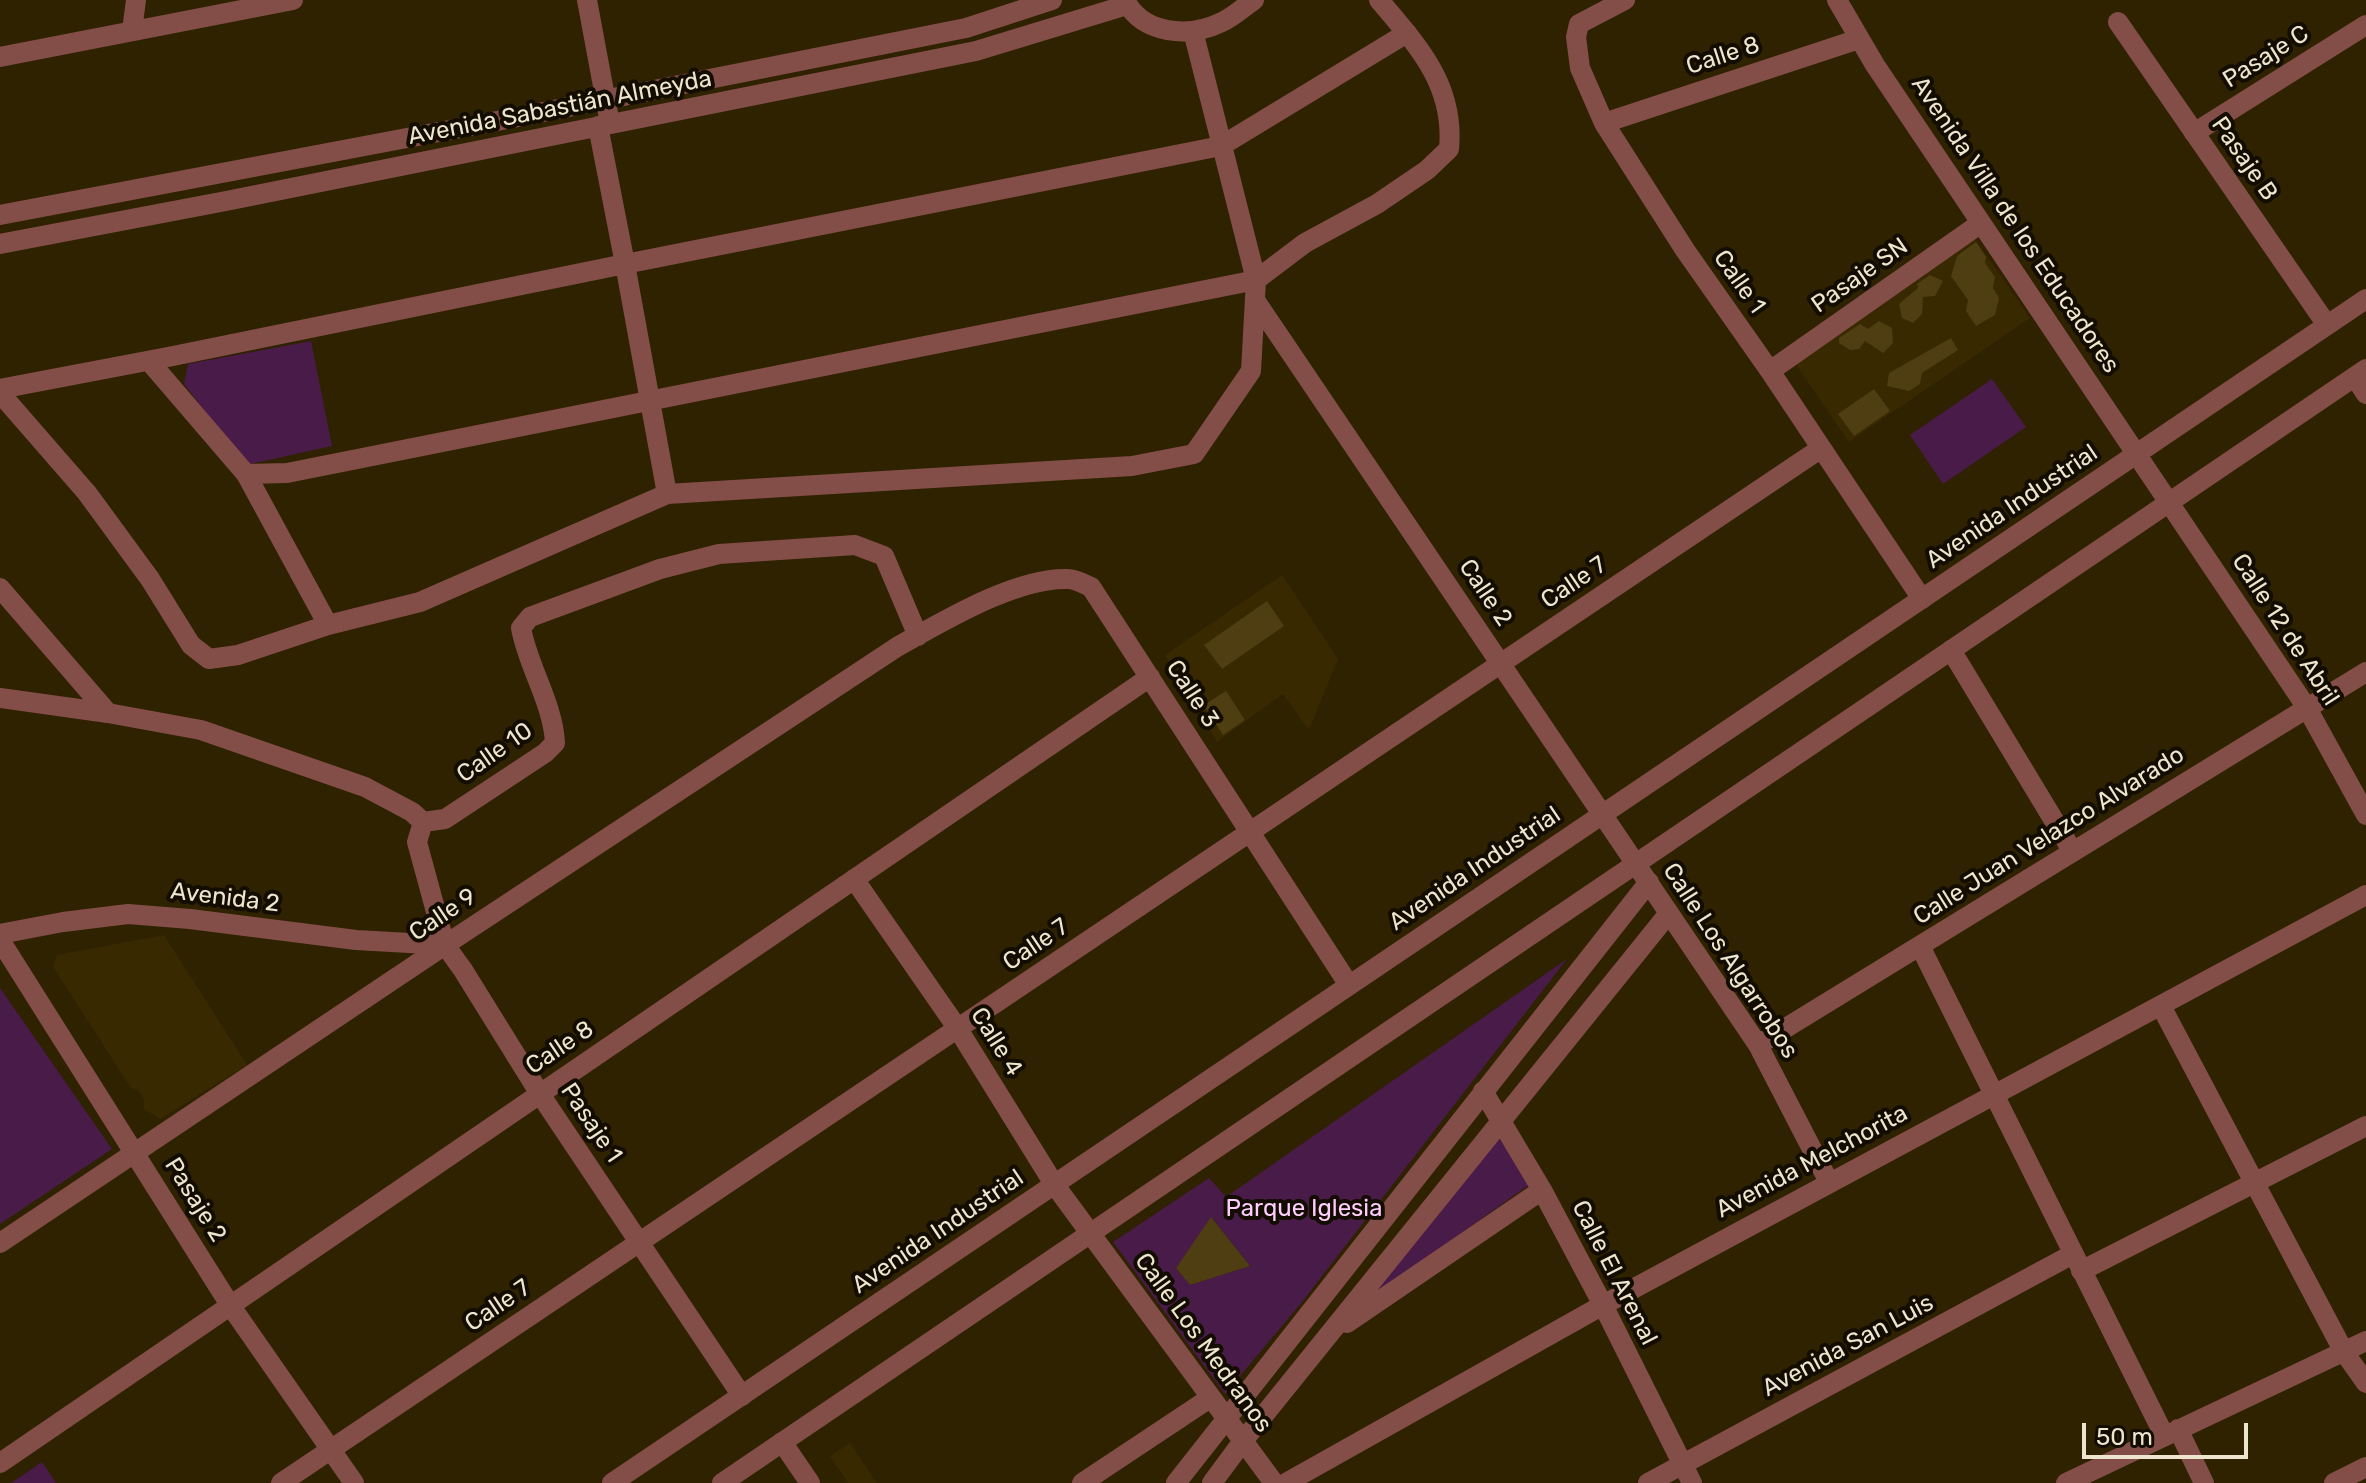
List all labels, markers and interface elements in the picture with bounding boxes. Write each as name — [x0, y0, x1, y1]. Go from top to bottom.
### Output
street label: Pasaje C — [2218, 19, 2314, 95]
street label: Calle 8 — [1683, 31, 1763, 81]
street label: Avenida Sabastián Almeyda — [406, 64, 714, 152]
street label: Avenida Villa de los Educadores — [1905, 71, 2125, 379]
street label: Pasaje B — [2205, 112, 2283, 206]
street label: Pasaje SN — [1806, 232, 1914, 320]
street label: Calle 1 — [1707, 245, 1771, 319]
street label: Avenida Industrial — [1921, 439, 2103, 575]
street label: Calle 12 de Abril — [2225, 549, 2345, 711]
street label: Calle 7 — [1536, 551, 1612, 615]
street label: Calle 2 — [1452, 554, 1518, 632]
street label: Calle 3 — [1160, 655, 1224, 733]
street label: Calle 10 — [452, 717, 538, 789]
street label: Calle Juan Velazco Alvarado — [1908, 741, 2190, 931]
street label: Avenida Industrial — [1384, 801, 1566, 937]
street label: Calle Los Algarrobos — [1656, 858, 1804, 1064]
street label: Avenida 2 — [169, 877, 281, 919]
street label: Calle 9 — [404, 882, 482, 948]
street label: Calle 7 — [998, 913, 1074, 977]
street label: Calle 4 — [964, 1003, 1028, 1081]
street label: Calle 8 — [521, 1015, 599, 1081]
street label: Pasaje 1 — [554, 1078, 628, 1168]
street label: Avenida Melchorita — [1711, 1099, 1913, 1225]
street label: Pasaje 2 — [158, 1153, 232, 1247]
street label: Avenida Industrial — [847, 1164, 1029, 1300]
park label: Parque Iglesia — [1226, 1195, 1382, 1223]
street label: Calle El Arenal — [1565, 1196, 1663, 1350]
street label: Calle Los Medranos — [1128, 1248, 1278, 1438]
street label: Calle 7 — [460, 1274, 536, 1338]
street label: Avenida San Luis — [1758, 1289, 1938, 1403]
scale bar — [2086, 1407, 2252, 1457]
text: 50 m — [2096, 1423, 2153, 1451]

